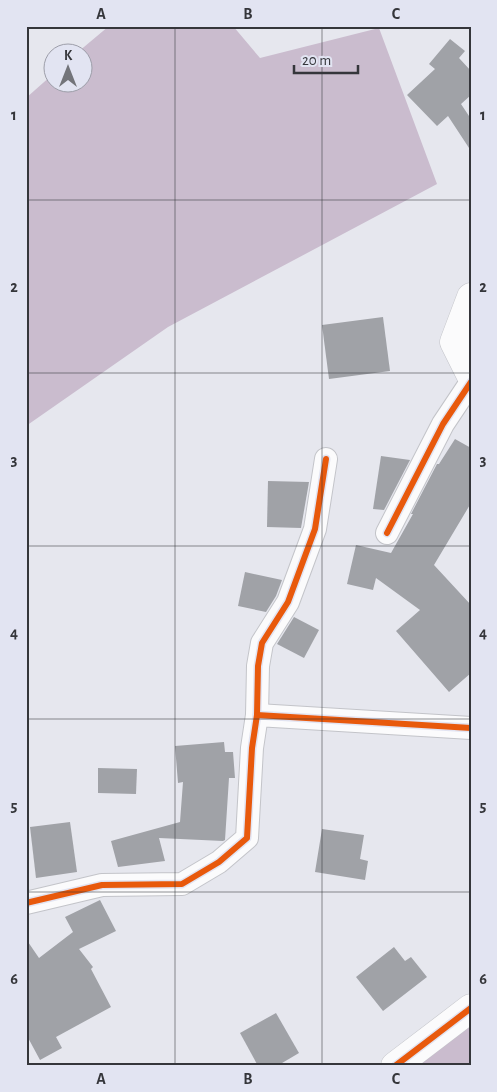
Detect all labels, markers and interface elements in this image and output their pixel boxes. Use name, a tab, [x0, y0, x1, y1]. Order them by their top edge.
text: A	[96, 6, 106, 22]
text: B	[243, 6, 253, 22]
text: C	[392, 6, 401, 22]
north arrow	[42, 42, 92, 92]
scale bar	[294, 42, 358, 74]
text: K	[64, 49, 73, 63]
text: 20 m	[302, 53, 331, 68]
text: 1	[11, 107, 17, 123]
text: 1	[480, 107, 486, 123]
text: 2	[10, 279, 18, 295]
text: 2	[479, 279, 487, 295]
text: 3	[11, 452, 18, 468]
text: 3	[480, 452, 487, 468]
text: 4	[10, 625, 18, 641]
text: 4	[479, 625, 487, 641]
text: 5	[11, 798, 18, 814]
text: 5	[480, 798, 487, 814]
text: 6	[10, 971, 18, 987]
text: 6	[479, 971, 487, 987]
text: A	[96, 1071, 106, 1087]
text: B	[243, 1071, 253, 1087]
text: C	[392, 1071, 401, 1087]

